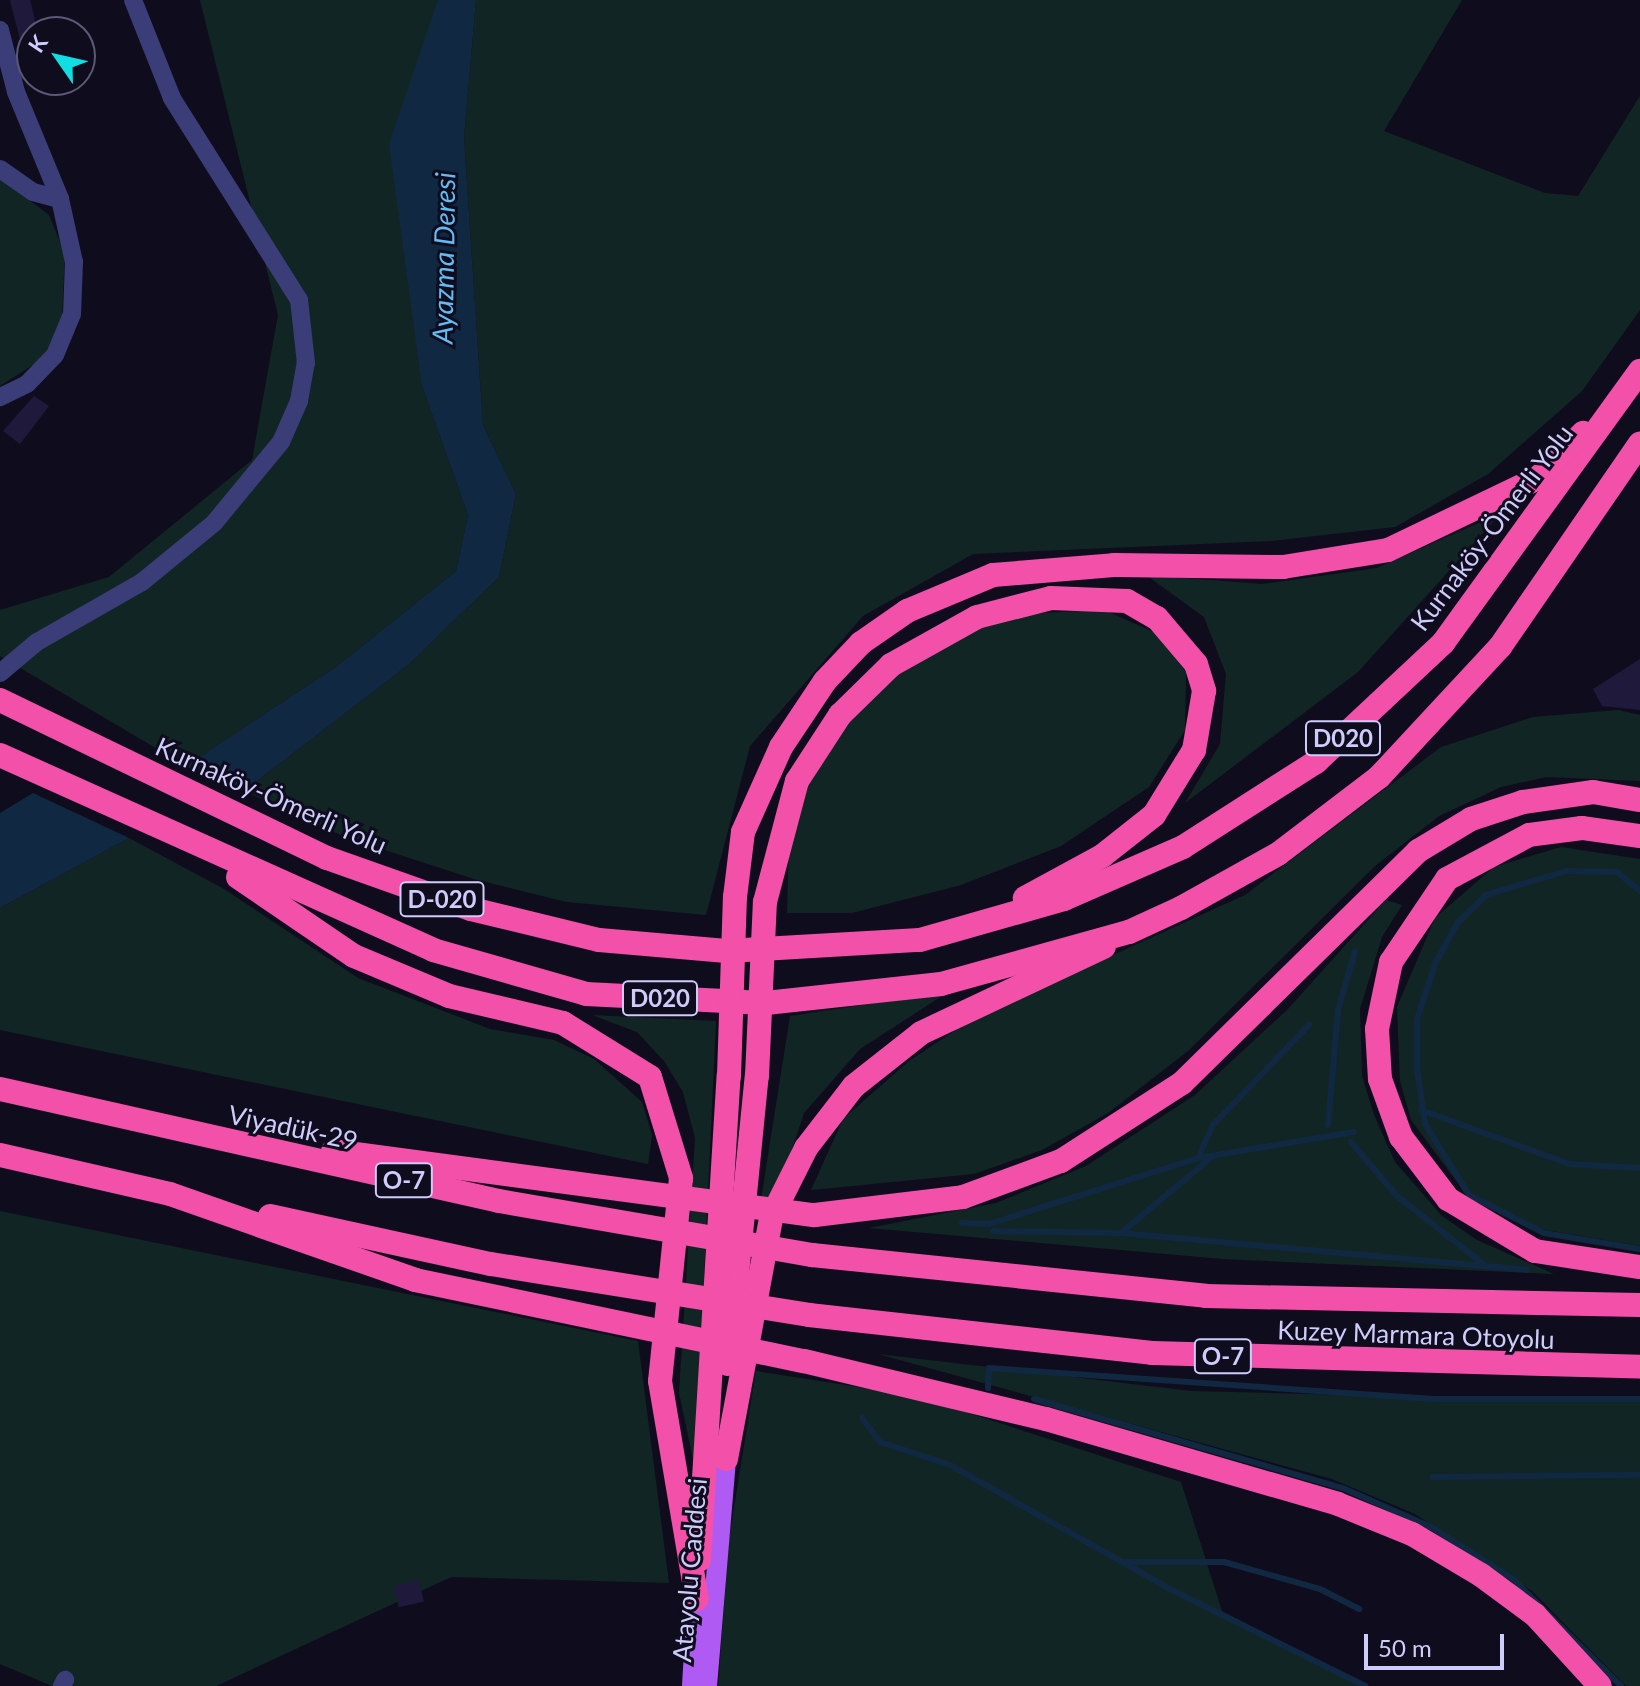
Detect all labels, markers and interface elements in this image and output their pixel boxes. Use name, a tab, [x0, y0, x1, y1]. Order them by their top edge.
north arrow	[16, 16, 96, 96]
text: K	[22, 30, 53, 57]
water label: Ayazma Deresi	[425, 172, 461, 344]
street label: Kurnaköy-Ömerli Yolu	[1404, 418, 1580, 638]
road number: D020	[1303, 718, 1383, 758]
street label: Kurnaköy-Ömerli Yolu	[150, 731, 392, 861]
road number: D-020	[398, 879, 486, 919]
road number: D020	[620, 978, 700, 1018]
street label: Viyadük-29	[225, 1099, 361, 1157]
road number: O-7	[374, 1160, 434, 1200]
street label: Kuzey Marmara Otoyolu	[1277, 1315, 1555, 1355]
road number: O-7	[1193, 1336, 1253, 1376]
street label: Atayolu Caddesi	[666, 1477, 714, 1663]
scale bar	[1368, 1618, 1508, 1668]
text: 50 m	[1378, 1633, 1432, 1662]

